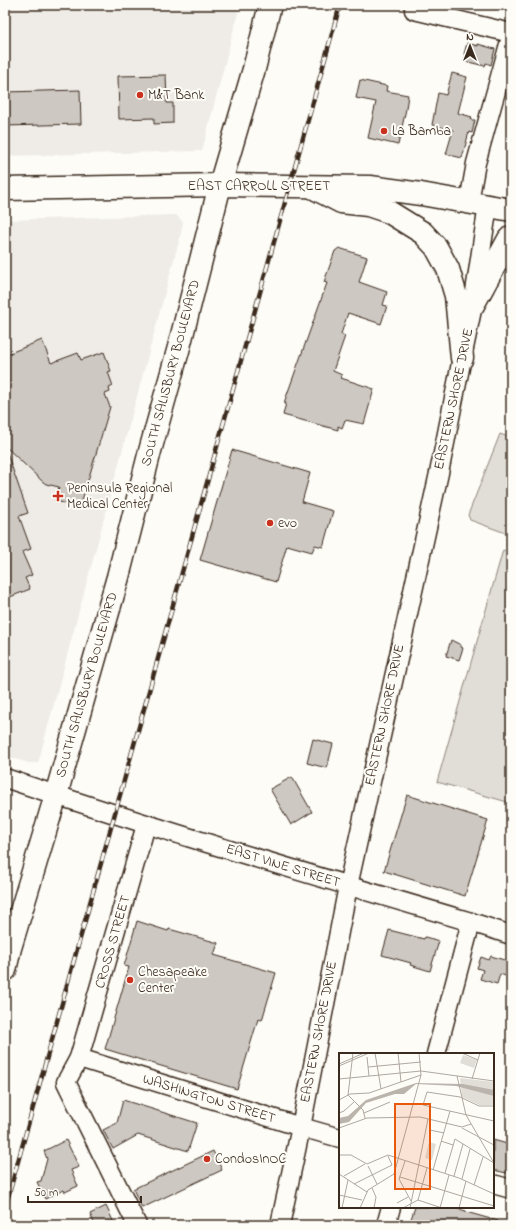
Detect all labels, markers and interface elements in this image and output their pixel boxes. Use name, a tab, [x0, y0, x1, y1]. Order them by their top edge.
north arrow	[450, 26, 490, 66]
text: N	[466, 29, 474, 45]
place label: M&T Bank	[148, 85, 205, 106]
marker: M&T Bank	[135, 90, 145, 100]
place label: La Bamba	[392, 121, 451, 142]
marker: La Bamba	[379, 126, 389, 136]
street label: EAST CARROLL STREET	[188, 176, 330, 197]
street label: SOUTH SALISBURY BOULEVARD	[136, 278, 206, 468]
street label: EASTERN SHORE DRIVE	[429, 326, 479, 472]
place label: Peninsula Regional Medical Center	[67, 478, 172, 515]
marker: Peninsula Regional Medical Center	[52, 490, 64, 502]
place label: evo	[278, 513, 297, 534]
marker: evo	[265, 518, 275, 528]
street label: SOUTH SALISBURY BOULEVARD	[50, 590, 124, 780]
street label: EASTERN SHORE DRIVE	[360, 642, 410, 788]
street label: EAST VINE STREET	[223, 839, 343, 893]
street label: CROSS STREET	[90, 893, 136, 991]
street label: EASTERN SHORE DRIVE	[295, 959, 343, 1105]
place label: Chesapeake Center	[138, 962, 208, 999]
marker: Chesapeake Center	[125, 975, 135, 985]
inset map	[339, 1053, 494, 1208]
street label: WASHINGTON STREET	[140, 1069, 278, 1129]
place label: CondosInOC	[215, 1149, 287, 1170]
marker: CondosInOC	[202, 1154, 212, 1164]
scale bar	[28, 1178, 141, 1204]
text: 50 m	[34, 1184, 58, 1202]

